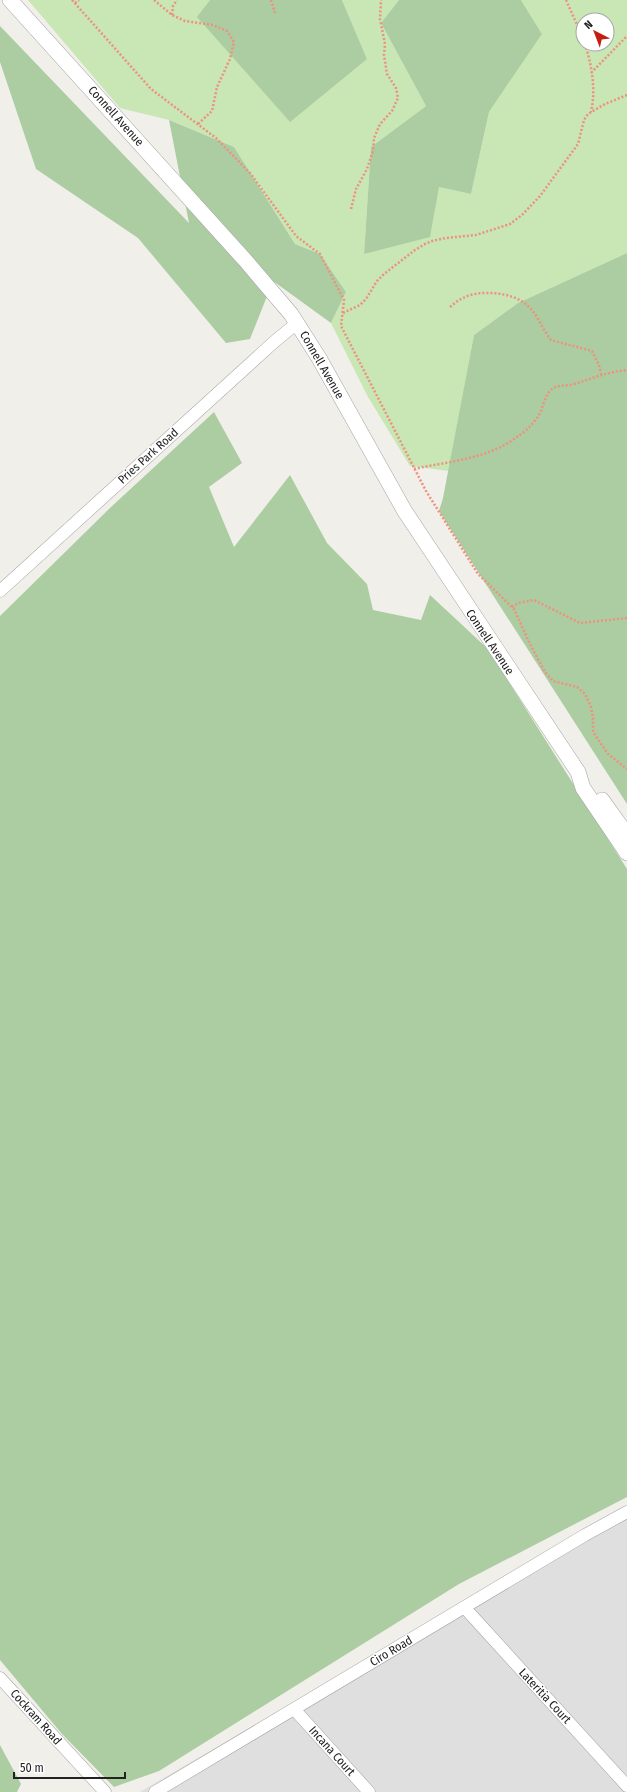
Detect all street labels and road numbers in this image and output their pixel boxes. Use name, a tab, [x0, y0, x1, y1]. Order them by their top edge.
street label: Connell Avenue	[85, 83, 147, 149]
street label: Connell Avenue	[297, 329, 347, 401]
street label: Pries Park Road	[115, 425, 181, 487]
street label: Connell Avenue	[463, 607, 517, 677]
street label: Ciro Road	[367, 1633, 415, 1669]
street label: Lateritia Court	[516, 1666, 574, 1726]
street label: Cockram Road	[8, 1686, 64, 1748]
street label: Incana Court	[306, 1723, 358, 1779]

